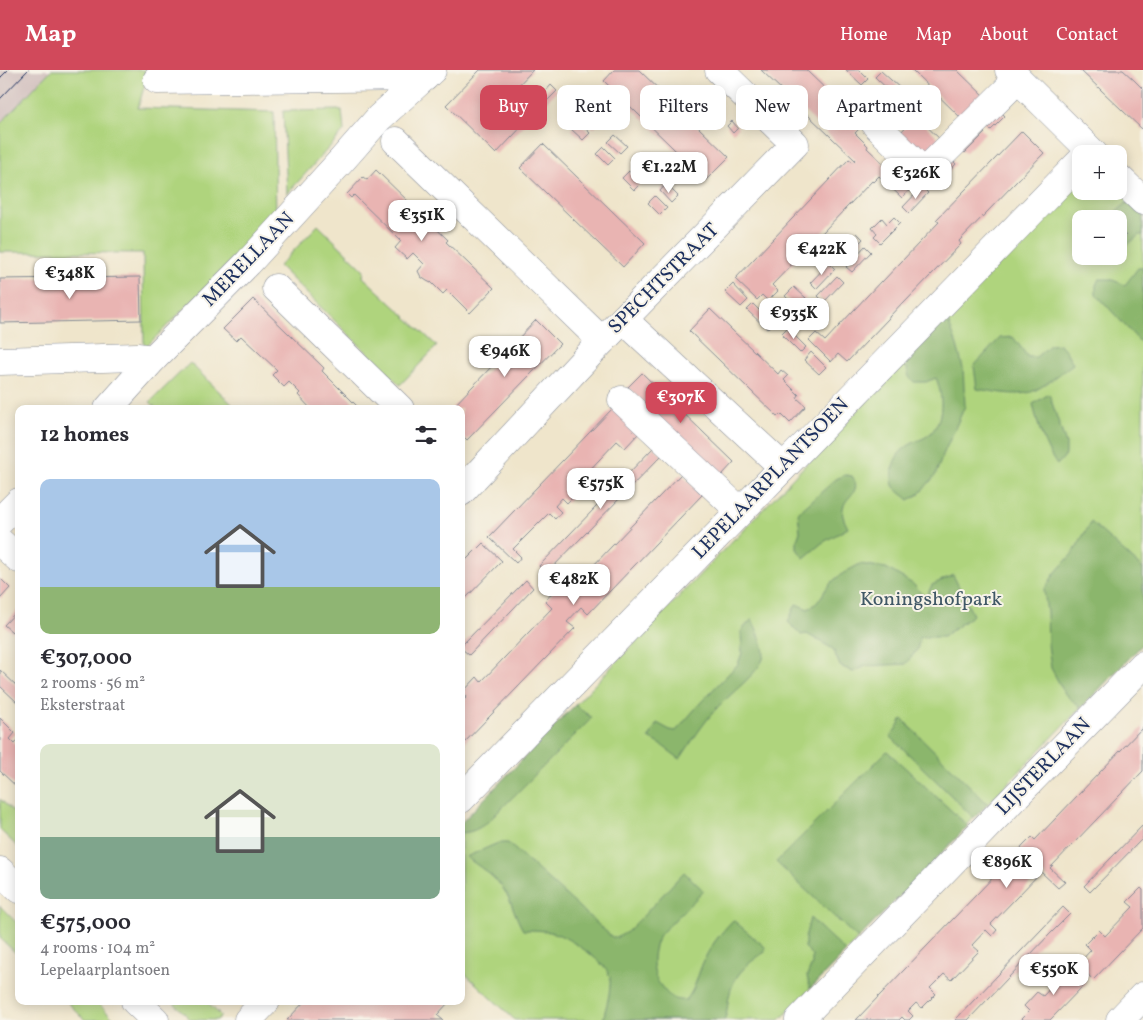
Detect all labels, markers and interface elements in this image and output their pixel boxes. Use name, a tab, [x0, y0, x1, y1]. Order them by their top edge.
text: Map	[25, 18, 76, 52]
text: Home	[840, 23, 888, 48]
text: Map	[916, 23, 952, 48]
text: About	[980, 23, 1028, 48]
text: Contact	[1056, 23, 1118, 48]
chip: Buy	[480, 85, 547, 130]
chip: Rent	[557, 85, 630, 130]
chip: Filters	[640, 85, 726, 130]
chip: New	[736, 85, 808, 130]
chip: Apartment	[818, 85, 941, 130]
map controls	[1072, 145, 1127, 265]
button: +	[1072, 145, 1127, 200]
pin: €1.22M	[628, 152, 710, 194]
text: €1.22M	[642, 157, 696, 179]
pin: €326K	[881, 158, 951, 200]
text: €326K	[892, 163, 940, 185]
pin: €351K	[387, 200, 457, 242]
text: €351K	[399, 205, 445, 227]
street label: MERELLAAN	[197, 206, 301, 314]
button: −	[1072, 210, 1127, 265]
street label: SPECHTSTRAAT	[602, 217, 726, 341]
pin: €422K	[787, 234, 857, 276]
text: €422K	[797, 239, 847, 261]
pin: €348K	[35, 258, 105, 300]
text: €348K	[45, 263, 95, 285]
pin: €935K	[759, 298, 829, 340]
text: €935K	[770, 303, 818, 325]
pin: €946K	[470, 336, 540, 378]
text: €946K	[480, 341, 530, 363]
pin: €307K	[646, 382, 716, 424]
text: €307K	[657, 387, 705, 409]
street label: LEPELAARPLANTSOEN	[686, 392, 856, 566]
text: 12 homes	[40, 421, 129, 450]
icon: filters	[412, 421, 440, 449]
pin: €575K	[566, 468, 636, 510]
text: €575K	[578, 473, 624, 495]
icon: home	[195, 511, 285, 601]
pin: €482K	[539, 564, 609, 606]
text: €482K	[549, 569, 599, 591]
park label: Koningshofpark	[860, 586, 1002, 614]
text: €307,000	[40, 644, 132, 673]
text: 2 rooms · 56 m²	[40, 673, 145, 695]
text: Eksterstraat	[40, 695, 125, 717]
street label: LIJSTERLAAN	[990, 712, 1098, 822]
icon: home	[195, 776, 285, 866]
pin: €896K	[972, 846, 1042, 889]
text: €896K	[982, 852, 1032, 874]
text: €575,000	[40, 909, 131, 938]
text: 4 rooms · 104 m²	[40, 938, 155, 960]
pin: €550K	[1019, 954, 1089, 996]
text: €550K	[1030, 959, 1078, 981]
text: Lepelaarplantsoen	[40, 960, 170, 982]

